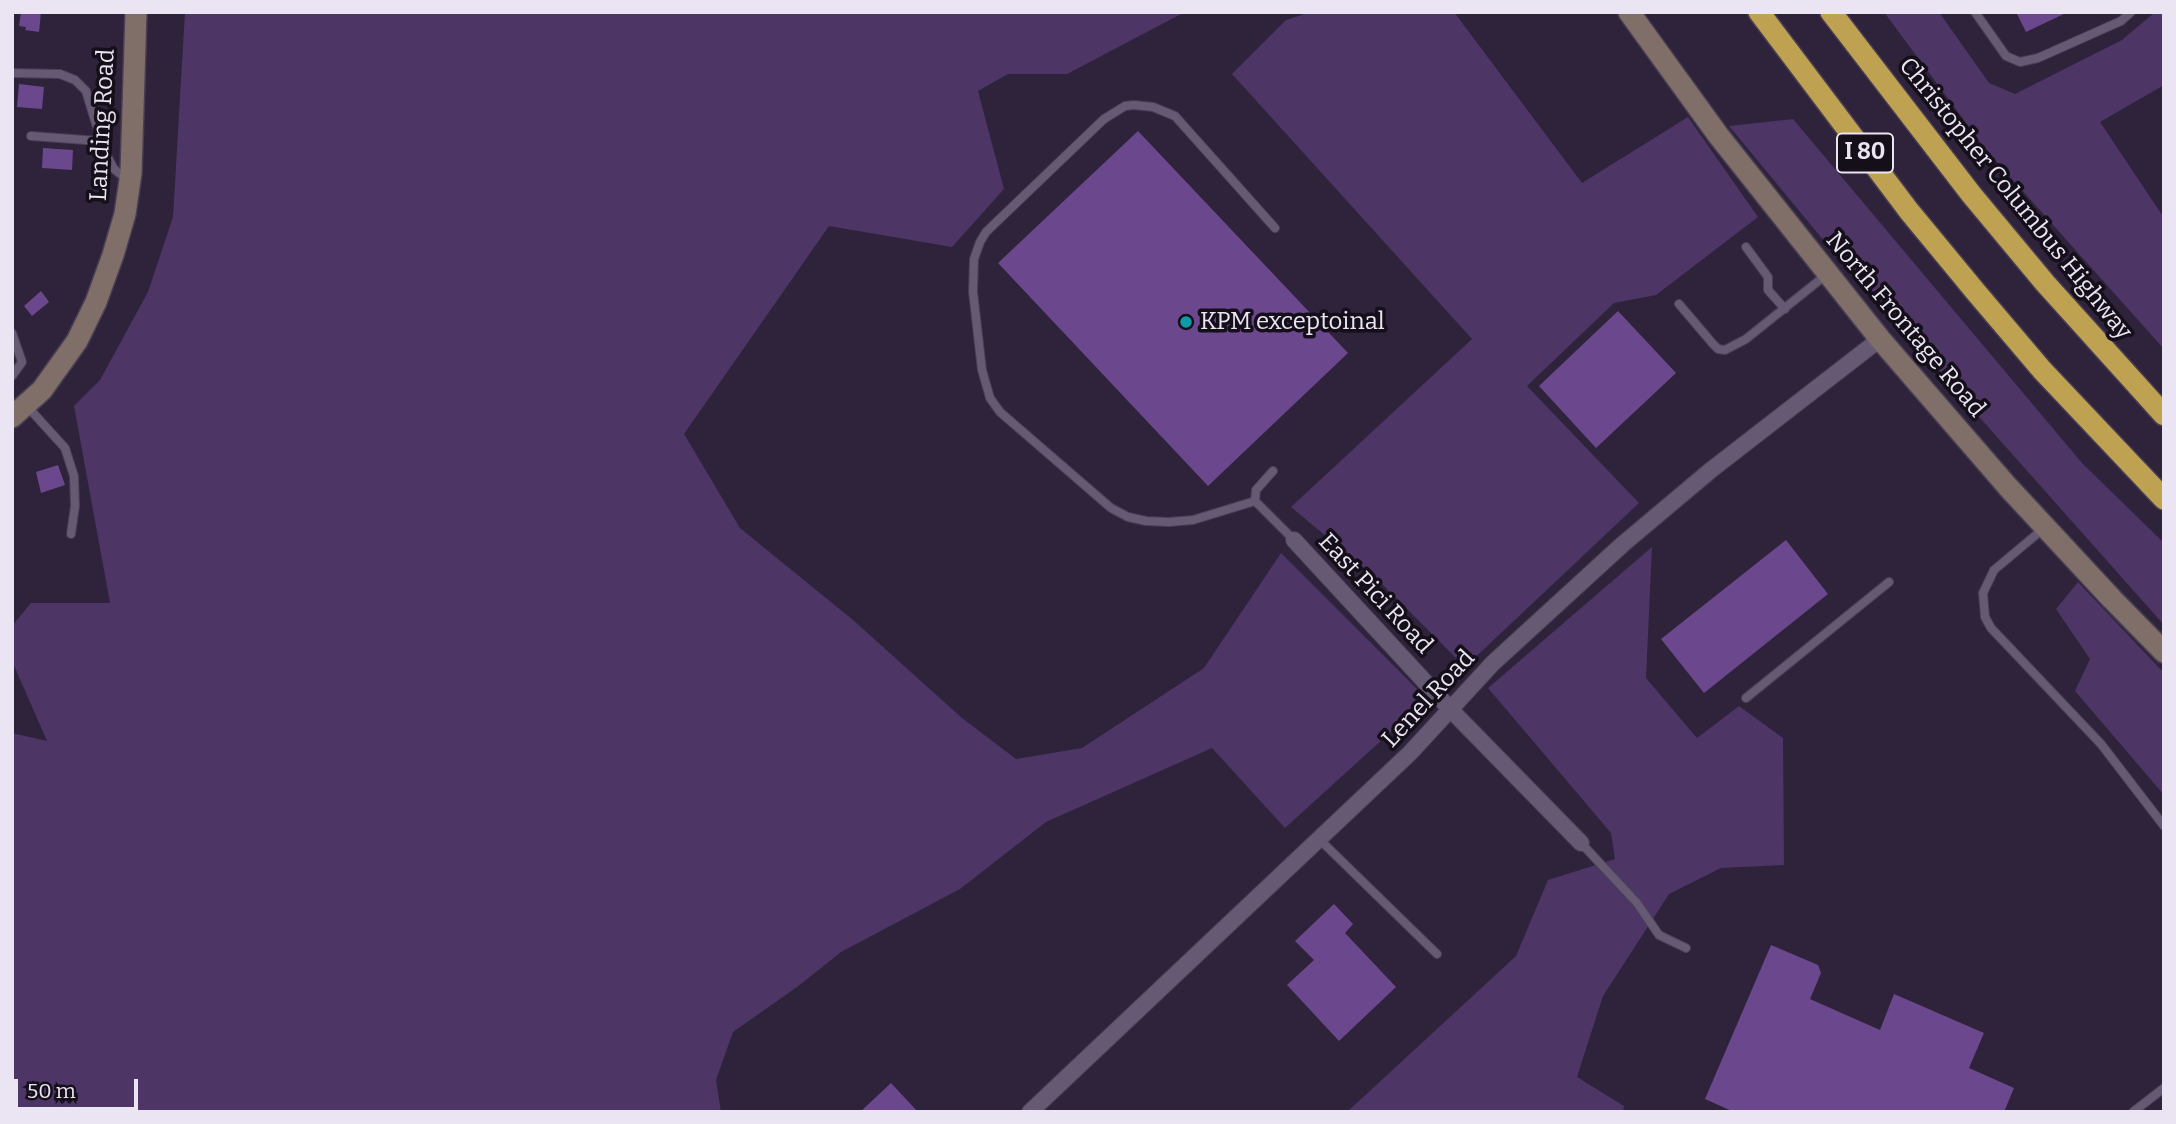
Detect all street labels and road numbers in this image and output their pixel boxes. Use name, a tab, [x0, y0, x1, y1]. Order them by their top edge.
street label: Landing Road	[85, 48, 121, 202]
street label: Christopher Columbus Highway	[1892, 52, 2138, 346]
road number: I 80	[1837, 134, 1893, 172]
street label: North Frontage Road	[1819, 227, 1991, 423]
street label: East Pici Road	[1312, 528, 1438, 660]
street label: Lenel Road	[1377, 644, 1481, 754]

